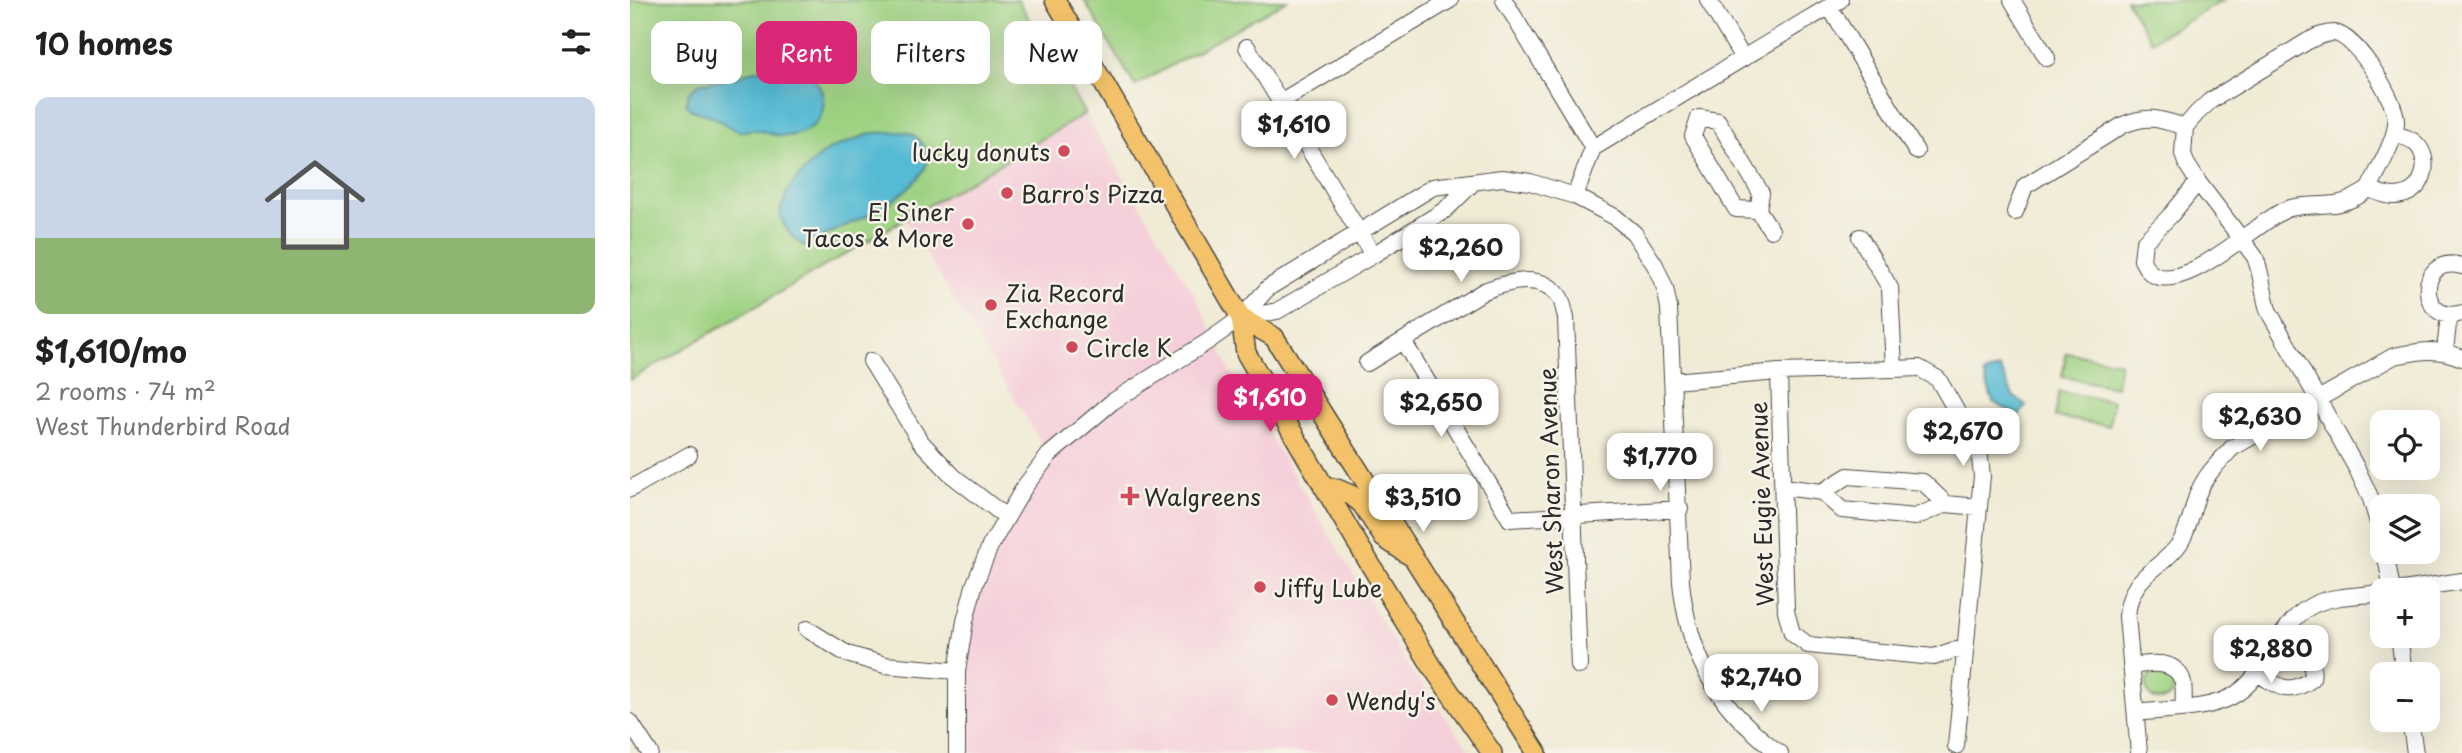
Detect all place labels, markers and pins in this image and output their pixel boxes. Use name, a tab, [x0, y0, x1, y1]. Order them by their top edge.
pin: $1,610	[1237, 102, 1351, 161]
place label: lucky donuts	[912, 134, 1050, 169]
marker: lucky donuts	[1056, 143, 1072, 159]
place label: Barro's Pizza	[1021, 176, 1165, 211]
marker: Barro's Pizza	[999, 185, 1015, 201]
place label: El Siner Tacos & More	[802, 194, 954, 255]
marker: El Siner Tacos & More	[960, 216, 976, 232]
pin: $2,260	[1404, 224, 1518, 284]
place label: Zia Record Exchange	[1005, 275, 1125, 336]
marker: Zia Record Exchange	[983, 297, 999, 313]
place label: Circle K	[1086, 330, 1172, 365]
marker: Circle K	[1064, 339, 1080, 355]
pin: $1,610	[1213, 374, 1327, 434]
pin: $2,650	[1384, 380, 1498, 439]
pin: $2,630	[2203, 393, 2317, 453]
pin: $2,670	[1906, 408, 2020, 468]
pin: $1,770	[1603, 434, 1717, 493]
pin: $3,510	[1366, 475, 1480, 534]
place label: Walgreens	[1144, 479, 1261, 514]
marker: Walgreens	[1122, 488, 1138, 504]
place label: Jiffy Lube	[1274, 570, 1382, 605]
marker: Jiffy Lube	[1252, 579, 1268, 595]
pin: $2,880	[2214, 626, 2328, 685]
pin: $2,740	[1704, 654, 1818, 714]
place label: Wendy's	[1346, 683, 1436, 718]
marker: Wendy's	[1324, 692, 1340, 708]

